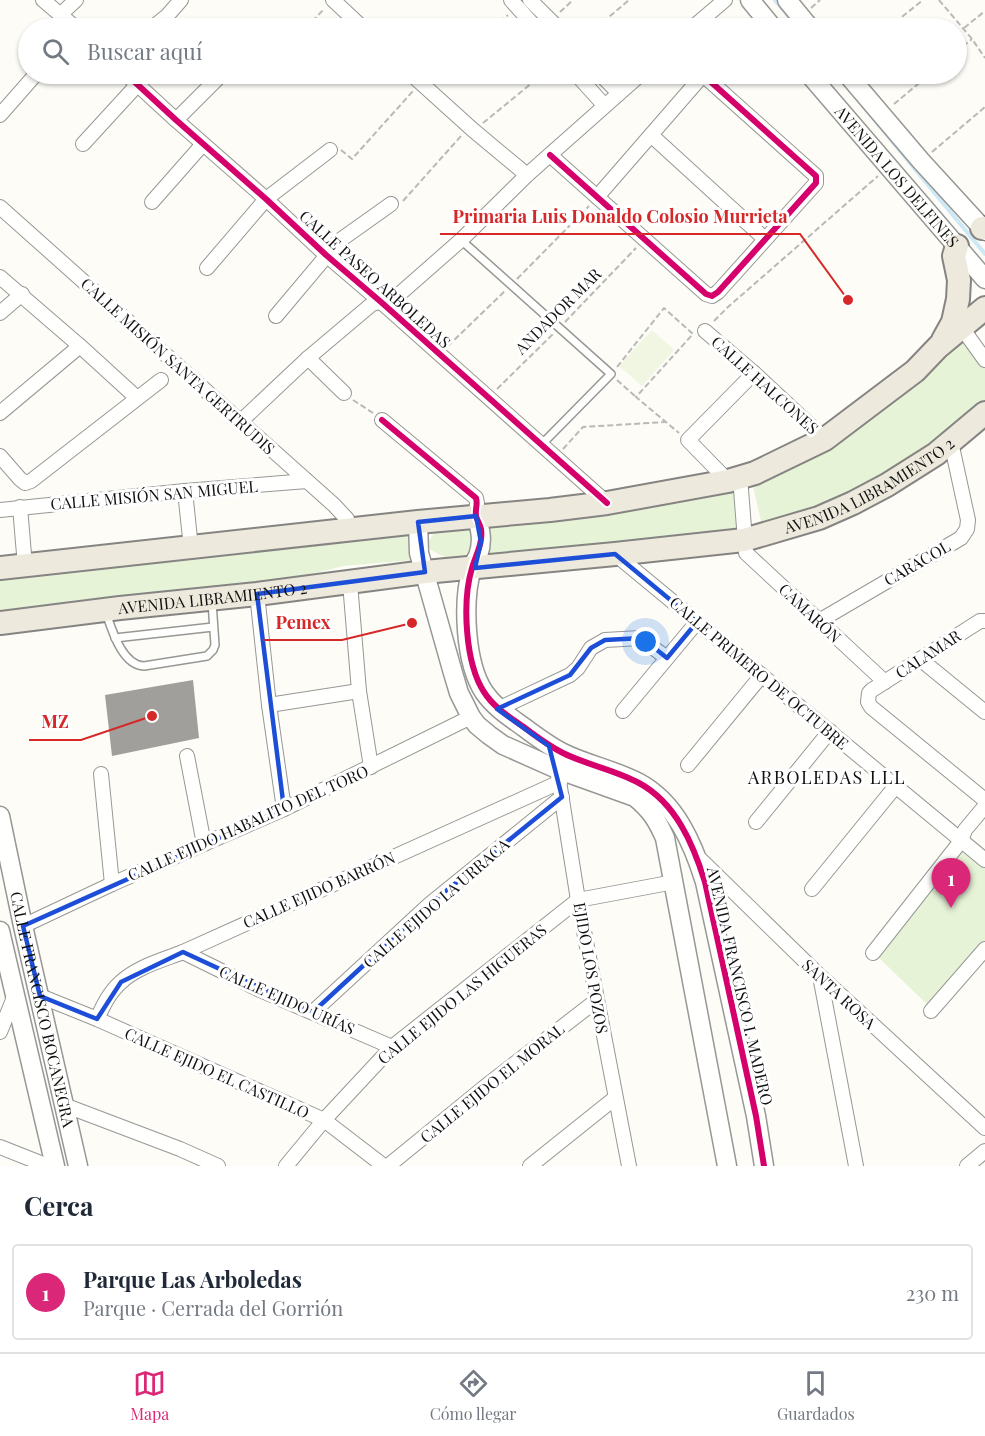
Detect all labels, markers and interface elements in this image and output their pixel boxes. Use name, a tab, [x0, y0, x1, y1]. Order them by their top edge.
search box	[18, 18, 967, 84]
icon: search	[39, 35, 72, 68]
text: Buscar aquí	[87, 36, 202, 66]
street label: AVENIDA LOS DELFINES	[830, 100, 964, 251]
callout: Primaria Luis Donaldo Colosio Murrieta	[440, 198, 800, 234]
text: Primaria Luis Donaldo Colosio Murrieta	[452, 204, 788, 228]
street label: CALLE PASEO ARBOLEDAS	[295, 205, 455, 352]
street label: ANDADOR MAR	[509, 263, 606, 359]
street label: CALLE MISIÓN SANTA GERTRUDIS	[77, 273, 280, 459]
street label: CALLE HALCONES	[707, 331, 823, 438]
street label: AVENIDA LIBRAMIENTO 2	[781, 432, 958, 538]
street label: CALLE MISIÓN SAN MIGUEL	[50, 475, 258, 514]
street label: CARACOL	[880, 535, 954, 590]
street label: AVENIDA LIBRAMIENTO 2	[116, 577, 308, 618]
street label: CAMARÓN	[775, 578, 846, 647]
street label: CALLE PRIMERO DE OCTUBRE	[666, 592, 853, 754]
callout: Pemex	[263, 604, 342, 640]
text: Pemex	[276, 610, 331, 634]
street label: CALAMAR	[891, 624, 965, 683]
your location	[631, 627, 660, 656]
callout: MZ	[29, 704, 81, 740]
text: MZ	[41, 709, 69, 733]
street label: CALLE EJIDO HABALITO DEL TORO	[124, 760, 372, 885]
district label: ARBOLEDAS LLL	[747, 765, 906, 789]
street label: CALLE EJIDO LA URRACA	[358, 833, 514, 972]
street label: CALLE EJIDO BARRÓN	[239, 847, 398, 933]
pin: 1	[932, 858, 970, 908]
street label: AVENIDA FRANCISCO I. MADERO	[703, 864, 778, 1107]
street label: CALLE FRANCISCO BOCANEGRA	[6, 890, 80, 1130]
street label: EJIDO LOS POZOS	[570, 901, 613, 1035]
street label: CALLE EJIDO LAS HIGUERAS	[373, 919, 551, 1068]
street label: SANTA ROSA	[798, 954, 881, 1034]
street label: CALLE EJIDO URÍAS	[216, 960, 358, 1039]
street label: CALLE EJIDO EL MORAL	[415, 1018, 568, 1147]
street label: CALLE EJIDO EL CASTILLO	[122, 1022, 313, 1123]
text: Cerca	[24, 1188, 93, 1223]
text: Parque Las Arboledas	[83, 1264, 302, 1294]
text: 1	[42, 1279, 49, 1306]
text: 230 m	[906, 1279, 959, 1306]
text: Parque · Cerrada del Gorrión	[83, 1294, 343, 1321]
tab: Mapa	[130, 1367, 169, 1424]
tab: Cómo llegar	[430, 1367, 517, 1424]
tab: Guardados	[777, 1367, 855, 1424]

